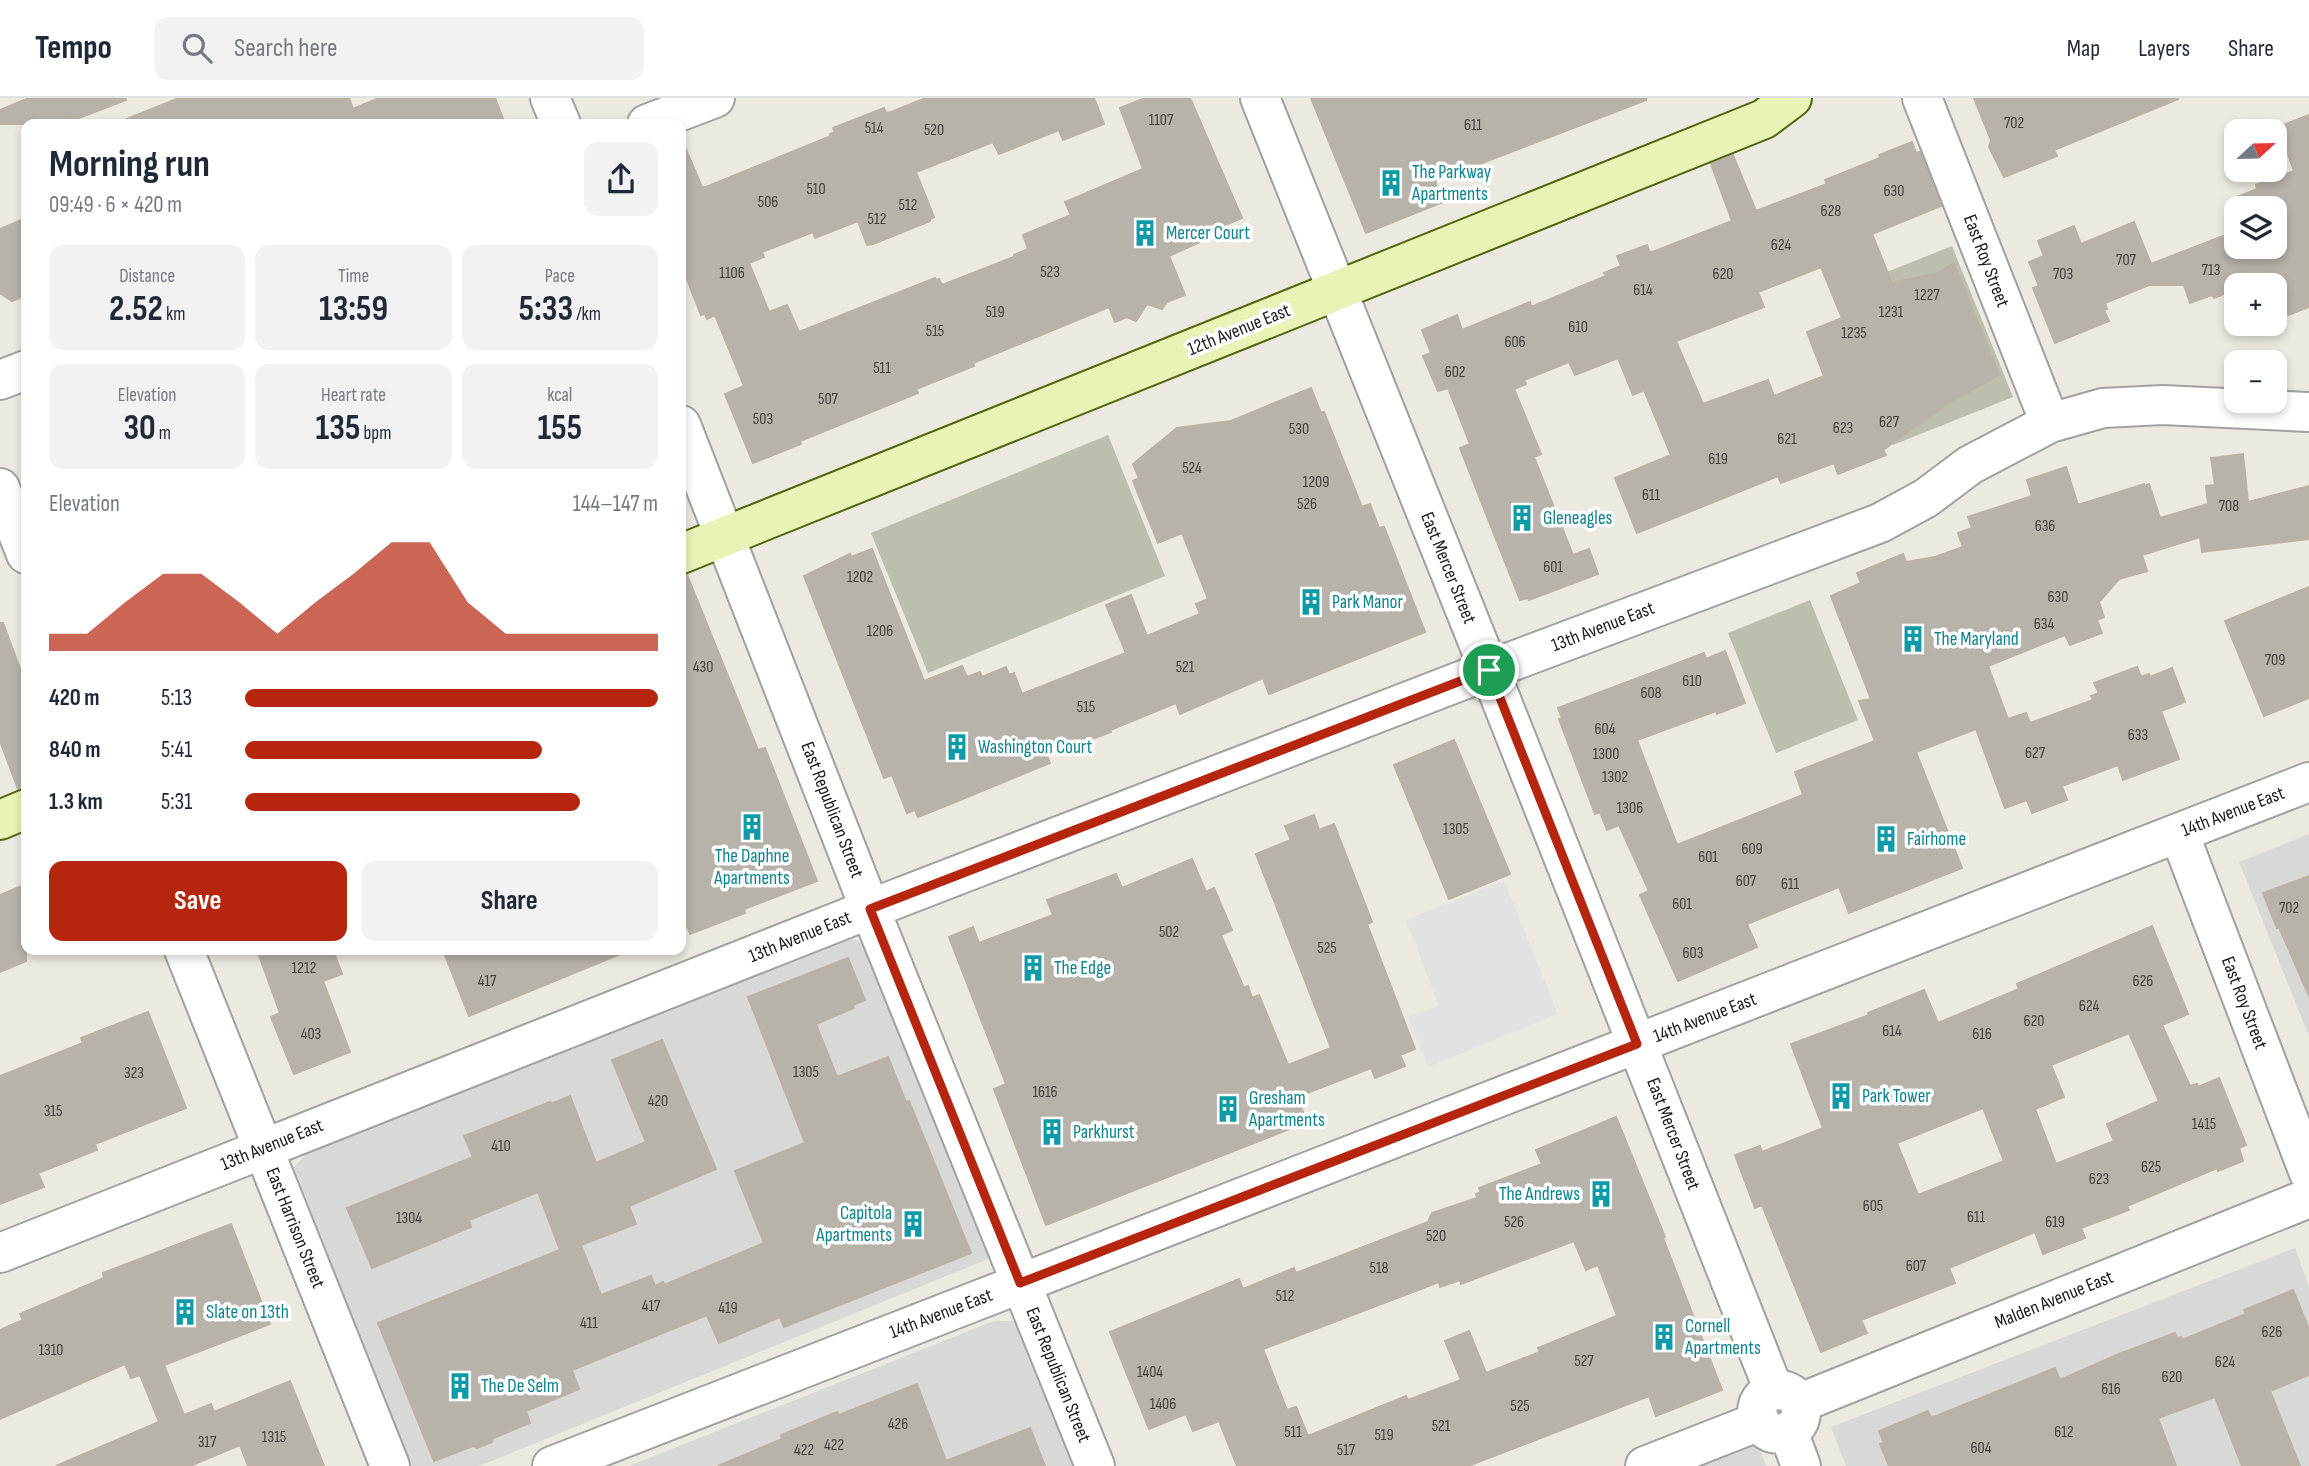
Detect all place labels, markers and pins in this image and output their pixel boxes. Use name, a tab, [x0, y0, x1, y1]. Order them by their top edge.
place label: The Parkway Apartments	[1411, 161, 1492, 206]
building icon: The Parkway Apartments	[1376, 168, 1406, 198]
building icon: Mercer Court	[1130, 218, 1160, 248]
place label: Mercer Court	[1166, 222, 1250, 245]
building icon: Gleneagles	[1507, 503, 1537, 533]
place label: Gleneagles	[1543, 507, 1613, 530]
building icon: Park Manor	[1296, 587, 1326, 617]
place label: Park Manor	[1332, 591, 1403, 614]
building icon: The Maryland	[1898, 624, 1928, 654]
place label: The Maryland	[1934, 628, 2019, 651]
pin	[1459, 640, 1519, 700]
building icon: Washington Court	[942, 732, 972, 762]
place label: Washington Court	[978, 736, 1093, 759]
building icon: The Daphne Apartments	[737, 812, 767, 842]
building icon: Fairhome	[1871, 824, 1901, 854]
place label: Fairhome	[1907, 828, 1966, 851]
place label: The Daphne Apartments	[713, 845, 790, 890]
building icon: The Edge	[1018, 953, 1048, 983]
place label: The Edge	[1054, 957, 1111, 980]
building icon: Park Tower	[1826, 1081, 1856, 1111]
place label: Park Tower	[1862, 1085, 1931, 1108]
place label: Gresham Apartments	[1248, 1087, 1325, 1132]
building icon: Gresham Apartments	[1213, 1094, 1243, 1124]
building icon: Parkhurst	[1037, 1117, 1067, 1147]
place label: Parkhurst	[1073, 1121, 1135, 1144]
building icon: The Andrews	[1586, 1179, 1616, 1209]
place label: The Andrews	[1499, 1183, 1580, 1206]
place label: Capitola Apartments	[815, 1202, 892, 1247]
building icon: Capitola Apartments	[898, 1209, 928, 1239]
building icon: Slate on 13th	[170, 1297, 200, 1327]
place label: Slate on 13th	[206, 1301, 289, 1324]
place label: Cornell Apartments	[1684, 1315, 1761, 1360]
building icon: Cornell Apartments	[1649, 1322, 1679, 1352]
building icon: The De Selm	[445, 1371, 475, 1401]
place label: The De Selm	[481, 1375, 559, 1398]

